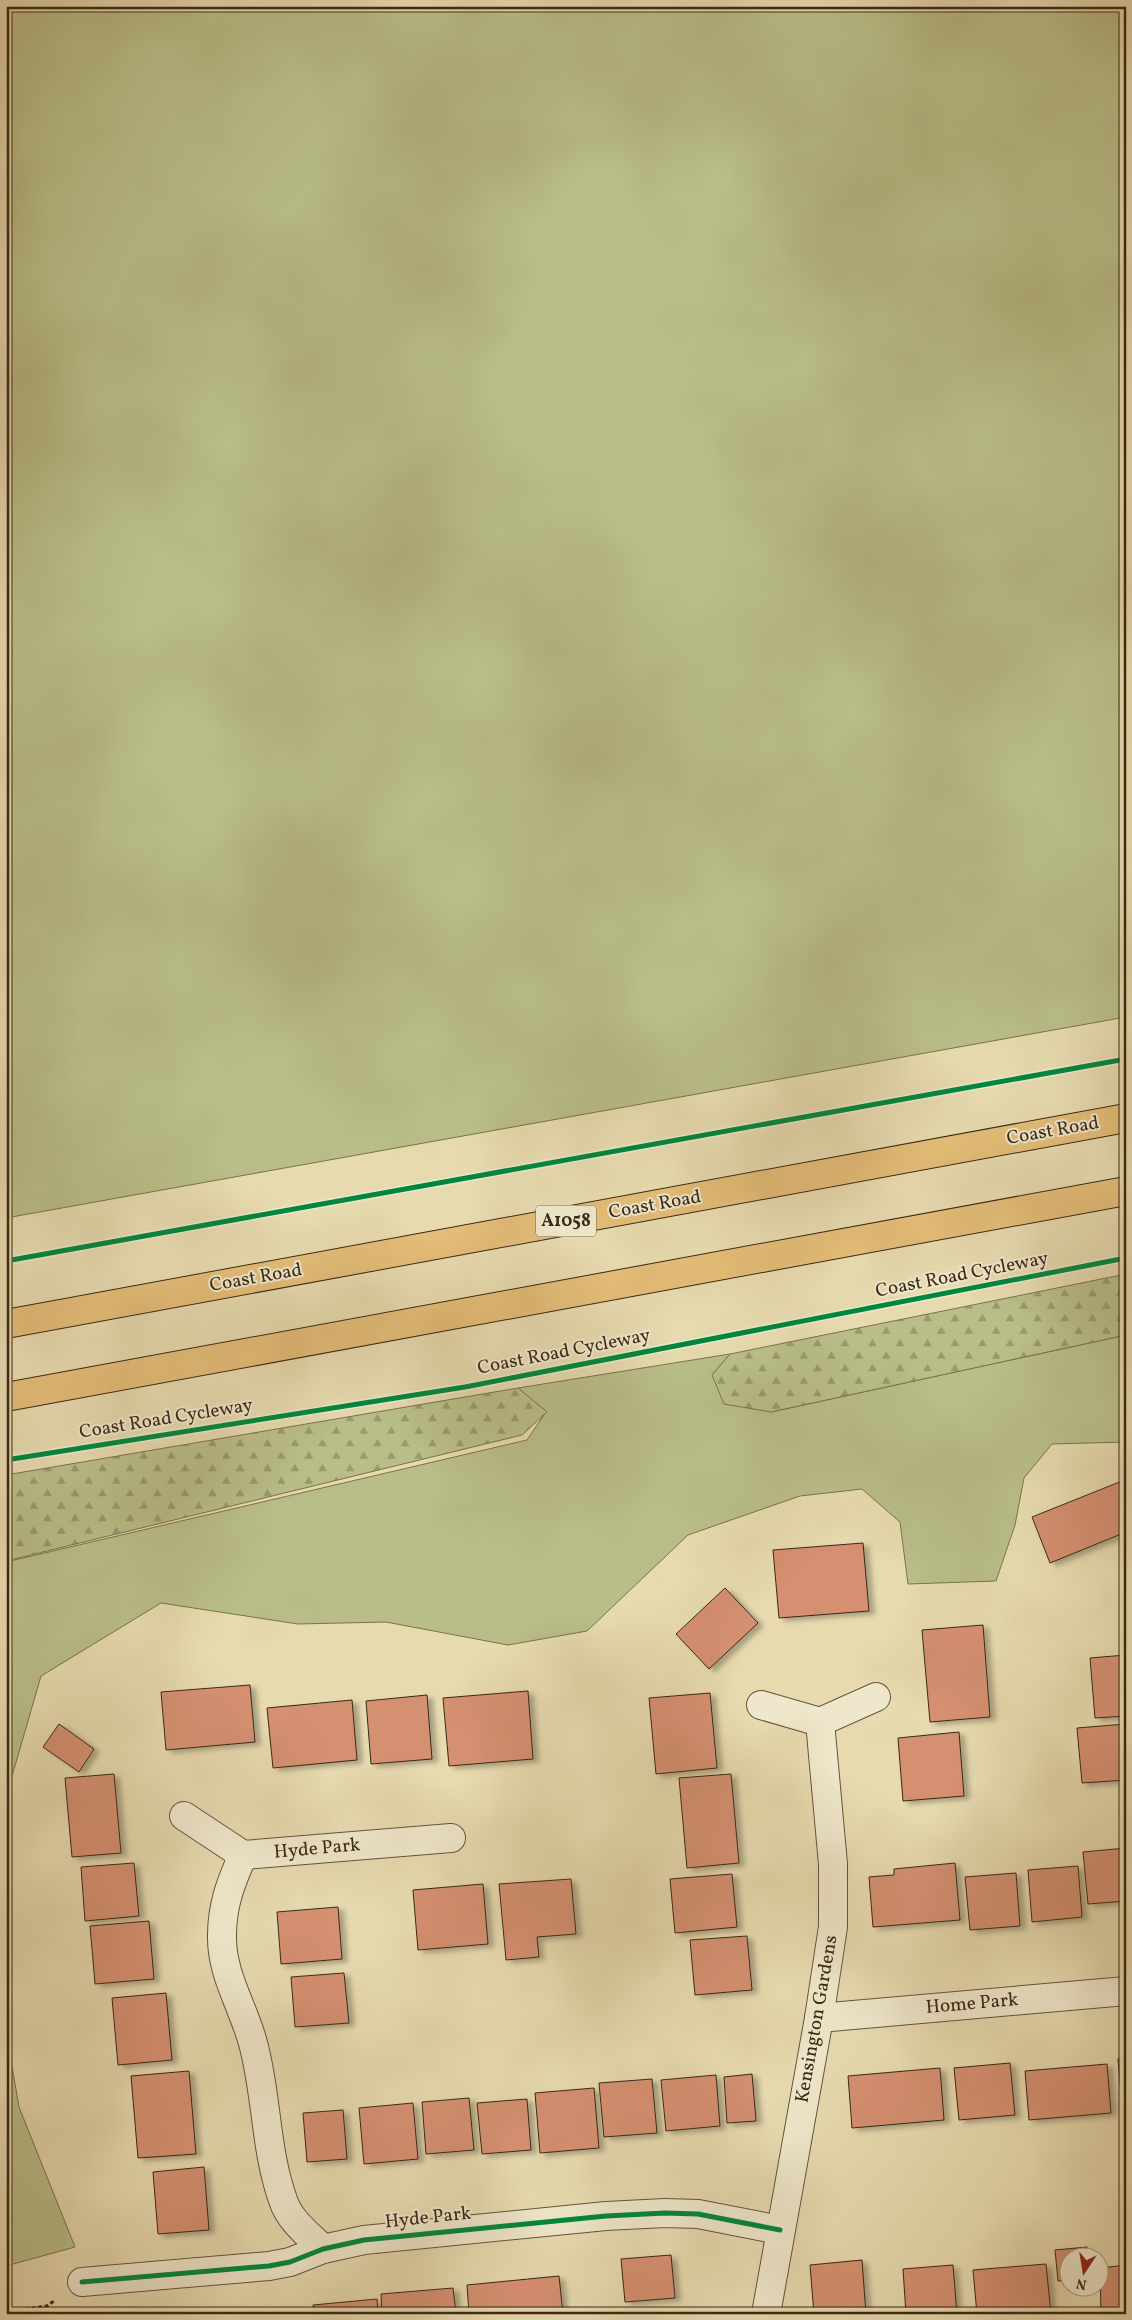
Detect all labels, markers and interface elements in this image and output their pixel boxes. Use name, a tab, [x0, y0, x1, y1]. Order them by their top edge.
street label: Coast Road	[1005, 1110, 1101, 1152]
street label: Coast Road	[607, 1184, 703, 1226]
road number: A1058	[536, 1206, 596, 1236]
street label: Coast Road Cycleway	[873, 1246, 1051, 1304]
street label: Coast Road	[208, 1257, 304, 1299]
street label: Coast Road Cycleway	[475, 1323, 653, 1381]
street label: Coast Road Cycleway	[77, 1392, 255, 1446]
street label: Hyde Park	[273, 1832, 361, 1866]
street label: Kensington Gardens	[789, 1933, 845, 2105]
street label: Home Park	[925, 1987, 1019, 2021]
street label: Hyde Park	[384, 2201, 472, 2235]
north arrow	[1060, 2248, 1110, 2298]
text: N	[1075, 2273, 1089, 2294]

